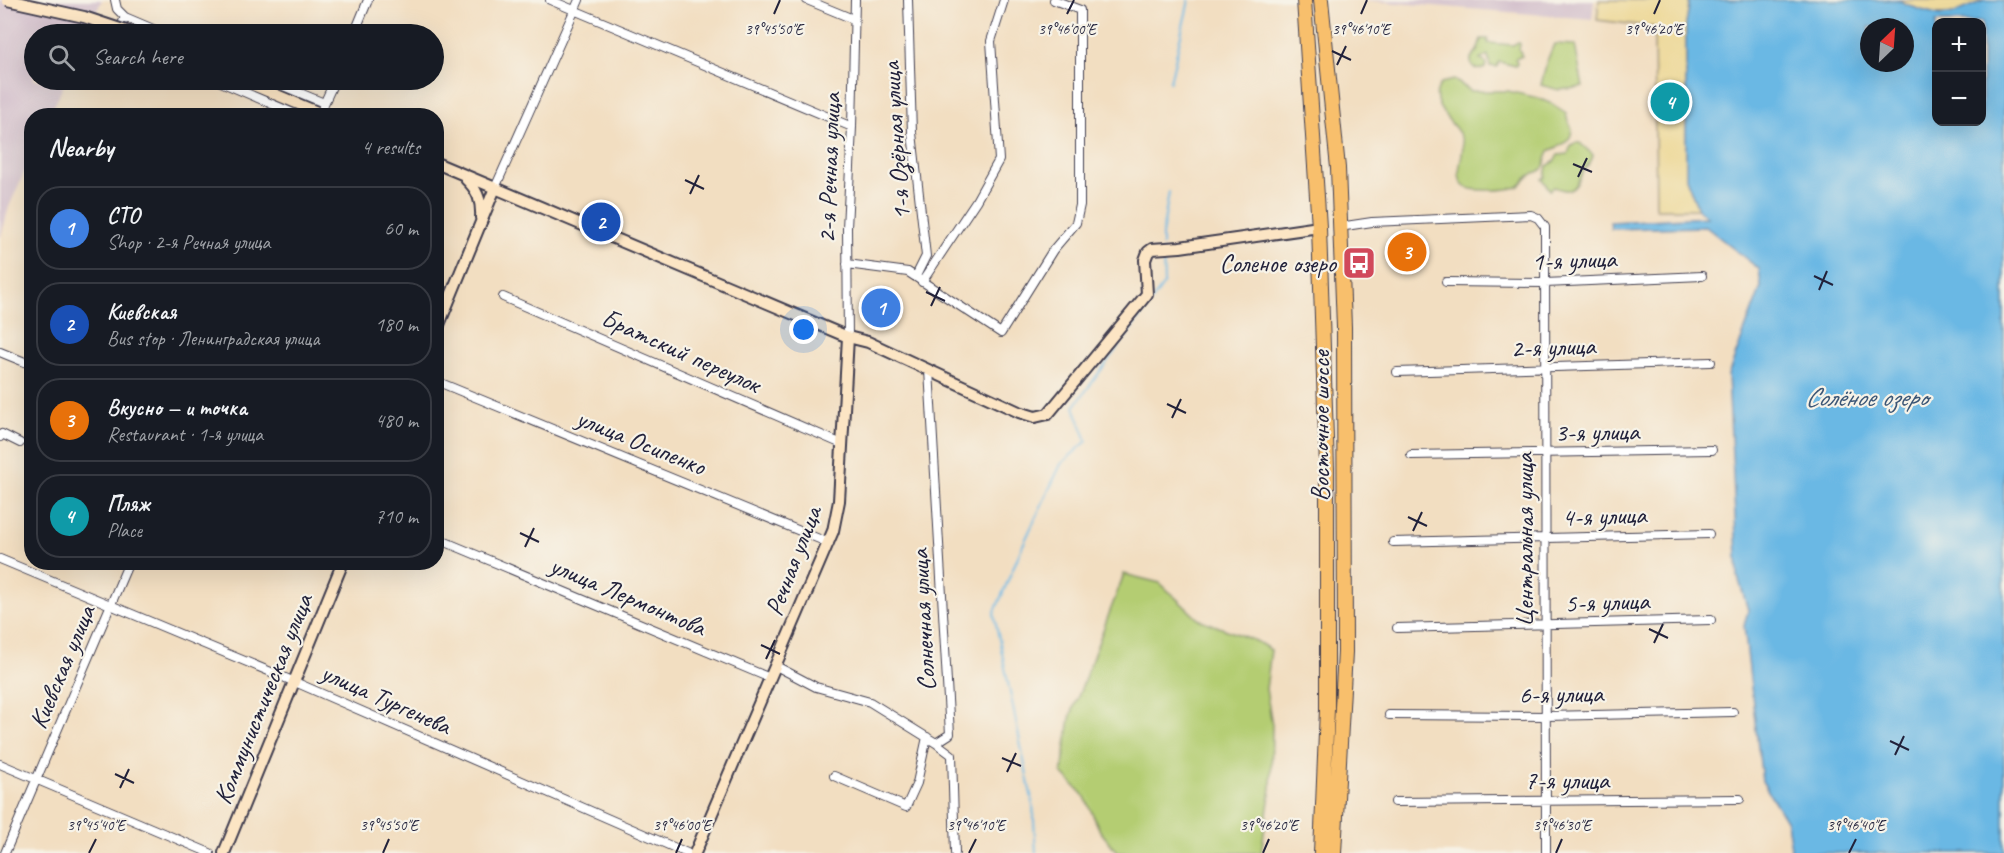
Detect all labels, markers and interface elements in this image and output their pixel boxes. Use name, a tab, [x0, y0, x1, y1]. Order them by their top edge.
north arrow	[1860, 18, 1914, 72]
map controls	[1932, 18, 1986, 126]
button: +	[1932, 18, 1986, 72]
text: 39°45'50"E	[745, 20, 805, 39]
text: 39°46'00"E	[1038, 20, 1098, 39]
text: 39°46'10"E	[1332, 20, 1392, 39]
text: 39°46'20"E	[1625, 20, 1685, 39]
search box	[24, 24, 444, 90]
icon: search	[45, 41, 78, 74]
text: Search here	[93, 43, 183, 71]
street label: 1-я Озёрная улица	[874, 59, 919, 221]
button: −	[1932, 72, 1986, 126]
pin: 4	[1650, 80, 1690, 124]
street label: 2-я Речная улица	[810, 91, 848, 244]
text: Nearby	[48, 131, 113, 164]
text: 4 results	[361, 135, 420, 160]
pin: 2	[582, 200, 620, 244]
text: СТО	[107, 202, 139, 230]
text: 1	[65, 216, 74, 241]
text: 60 m	[384, 216, 418, 241]
text: Shop · 2-я Речная улица	[107, 230, 270, 255]
pin: 3	[1388, 230, 1426, 274]
street label: 1-я улица	[1531, 242, 1618, 278]
bus stop icon: Соленое озеро	[1341, 245, 1377, 281]
place label: Соленое озеро	[1219, 247, 1338, 280]
pin: 1	[862, 286, 900, 330]
text: Киевская	[107, 298, 176, 326]
street label: Братский переулок	[596, 301, 768, 402]
text: 2	[65, 312, 74, 337]
text: 180 m	[375, 312, 418, 337]
your location	[789, 315, 818, 344]
text: Bus stop · Ленинградская улица	[107, 326, 319, 351]
street label: 2-я улица	[1510, 329, 1597, 365]
street label: Восточное шоссе	[1304, 349, 1337, 501]
water label: Солёное озеро	[1805, 380, 1932, 414]
text: Вкусно — и точка	[107, 394, 247, 422]
street label: улица Осипенко	[570, 400, 712, 483]
text: 3	[65, 408, 74, 433]
text: 480 m	[375, 408, 418, 433]
street label: 3-я улица	[1554, 415, 1641, 449]
text: Restaurant · 1-я улица	[107, 422, 263, 447]
street label: Центральная улица	[1508, 451, 1541, 627]
text: Пляж	[107, 490, 150, 518]
street label: 4-я улица	[1561, 498, 1648, 534]
street label: Речная улица	[757, 499, 830, 620]
text: 4	[65, 504, 74, 529]
text: 710 m	[375, 504, 418, 529]
text: Place	[107, 518, 142, 543]
street label: Солнечная улица	[903, 547, 943, 692]
street label: улица Лермонтова	[543, 548, 712, 644]
street label: 5-я улица	[1564, 584, 1651, 620]
street label: Коммунистическая улица	[206, 588, 321, 809]
street label: Киевская улица	[21, 599, 103, 734]
street label: улица Тургенева	[314, 655, 457, 743]
street label: 6-я улица	[1518, 677, 1605, 711]
street label: 7-я улица	[1525, 764, 1611, 797]
text: 39°45'40"E	[67, 816, 127, 835]
text: 39°45'50"E	[360, 816, 420, 835]
text: 39°46'00"E	[653, 816, 713, 835]
text: 39°46'10"E	[947, 816, 1007, 835]
text: 39°46'20"E	[1240, 816, 1300, 835]
text: 39°46'30"E	[1533, 816, 1593, 835]
text: 39°46'40"E	[1827, 816, 1887, 835]

